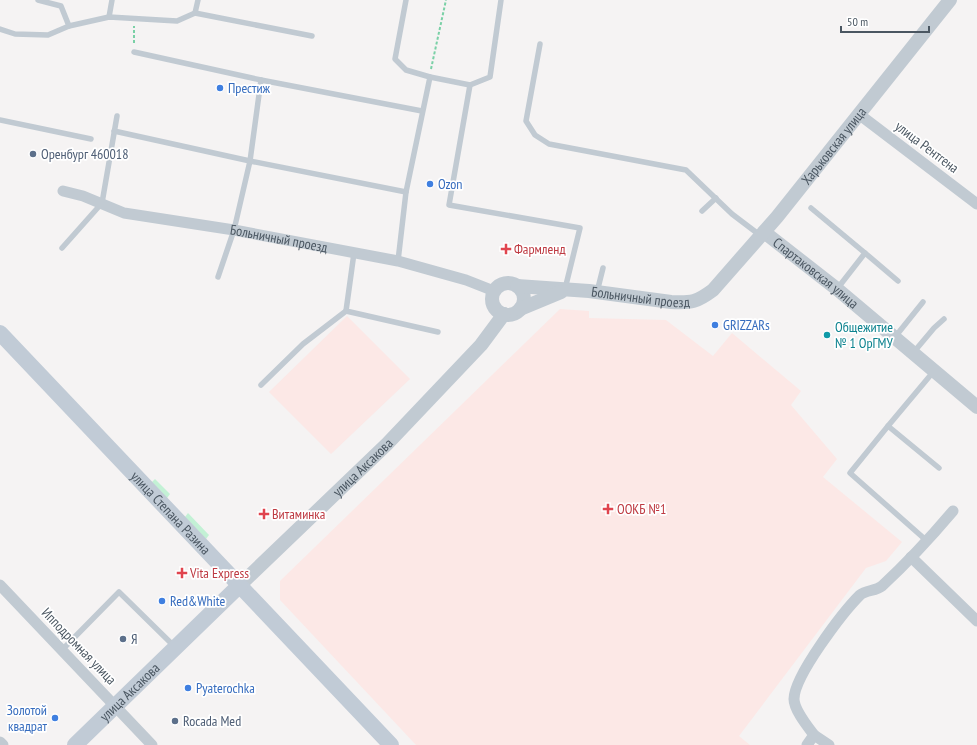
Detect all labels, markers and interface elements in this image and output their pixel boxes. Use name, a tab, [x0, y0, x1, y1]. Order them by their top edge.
scale bar	[841, 8, 929, 34]
text: 50 m	[847, 14, 868, 29]
place label: Престиж	[228, 79, 271, 97]
marker: Престиж	[215, 83, 225, 93]
street label: Харьковская улица	[797, 103, 870, 188]
street label: улица Рентгена	[891, 117, 963, 177]
place label: Оренбург 460018	[41, 145, 128, 163]
marker: Оренбург 460018	[28, 149, 38, 159]
place label: Ozon	[438, 175, 463, 193]
marker: Ozon	[425, 179, 435, 189]
street label: Больничный проезд	[229, 221, 329, 257]
street label: Спартаковская улица	[769, 233, 862, 312]
place label: Фармленд	[514, 240, 566, 258]
marker: Фармленд	[501, 244, 511, 254]
street label: Больничный проезд	[590, 282, 690, 311]
place label: GRIZZARs	[723, 316, 770, 334]
place label: Общежитие № 1 ОрГМУ	[835, 318, 893, 352]
marker: GRIZZARs	[710, 320, 720, 330]
marker: Общежитие № 1 ОрГМУ	[822, 330, 832, 340]
street label: улица Аксакова	[329, 434, 397, 500]
street label: улица Степана Разина	[127, 467, 214, 558]
place label: ООКБ №1	[617, 500, 666, 518]
marker: ООКБ №1	[602, 503, 614, 515]
place label: Витаминка	[272, 505, 325, 523]
marker: Витаминка	[259, 509, 269, 519]
place label: Vita Express	[189, 564, 249, 582]
marker: Vita Express	[177, 568, 187, 578]
place label: Red&White	[170, 592, 226, 610]
marker: Red&White	[157, 596, 167, 606]
street label: Ипподромная улица	[38, 604, 120, 688]
place label: Я	[131, 630, 137, 648]
marker: Я	[118, 634, 128, 644]
street label: улица Аксакова	[96, 659, 163, 725]
place label: Pyaterochka	[196, 679, 255, 697]
marker: Pyaterochka	[183, 683, 193, 693]
place label: Золотой квадрат	[7, 701, 48, 735]
place label: Rocada Med	[183, 712, 241, 730]
marker: Золотой квадрат	[50, 713, 60, 723]
marker: Rocada Med	[170, 716, 180, 726]

